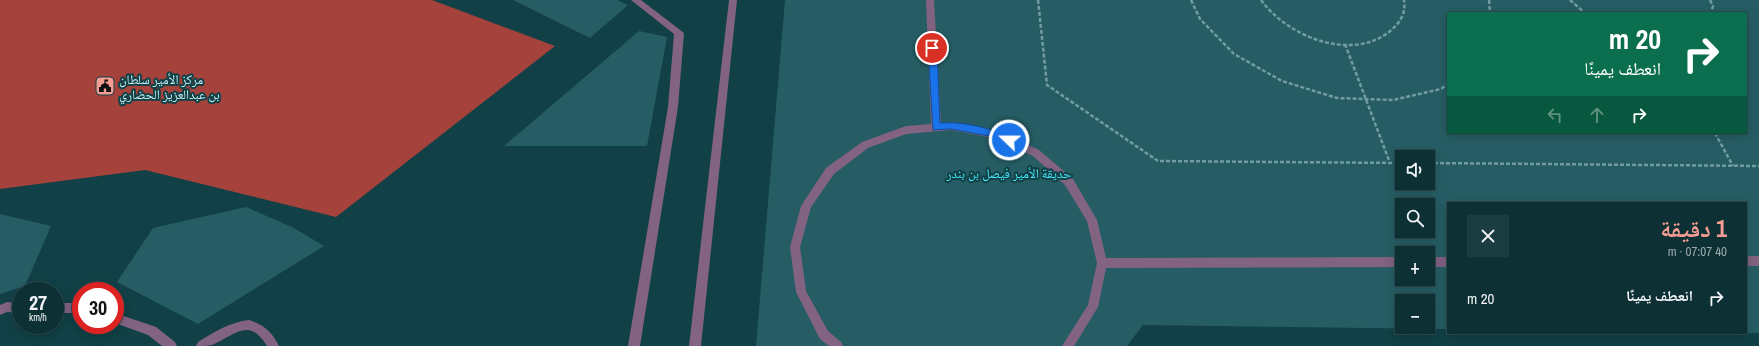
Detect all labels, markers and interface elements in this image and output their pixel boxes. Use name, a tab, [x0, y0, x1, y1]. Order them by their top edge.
text: 20 m	[1609, 20, 1661, 58]
icon: right	[1675, 28, 1727, 80]
pin	[915, 31, 949, 65]
icon: arrive	[921, 37, 943, 59]
text: انعطف يمينًا	[1584, 56, 1661, 81]
place label: مركز الأمير سلطان بن عبدالعزيز الحضاري	[119, 71, 220, 105]
public building icon: مركز الأمير سلطان بن عبدالعزيز الحضاري	[94, 75, 116, 97]
icon: left	[1544, 104, 1566, 126]
icon: ahead	[1586, 104, 1608, 126]
icon: right	[1628, 104, 1650, 126]
position arrow	[988, 119, 1030, 161]
map controls	[1395, 150, 1435, 334]
button: sound	[1395, 150, 1435, 190]
park label: حديقة الأمير فيصل بن بندر	[945, 165, 1072, 182]
button: search	[1395, 198, 1435, 238]
text: 1 دقيقة	[1660, 212, 1727, 244]
button: close	[1467, 215, 1509, 257]
text: 40 m · 07:07	[1668, 243, 1727, 260]
button: +	[1395, 246, 1435, 286]
speed limit sign: 30	[72, 282, 124, 334]
text: انعطف يمينًا	[1626, 285, 1693, 306]
icon: right	[1705, 287, 1727, 309]
text: 20 m	[1467, 288, 1494, 309]
text: 27	[29, 289, 47, 316]
button: −	[1395, 294, 1435, 334]
text: km/h	[29, 311, 47, 324]

